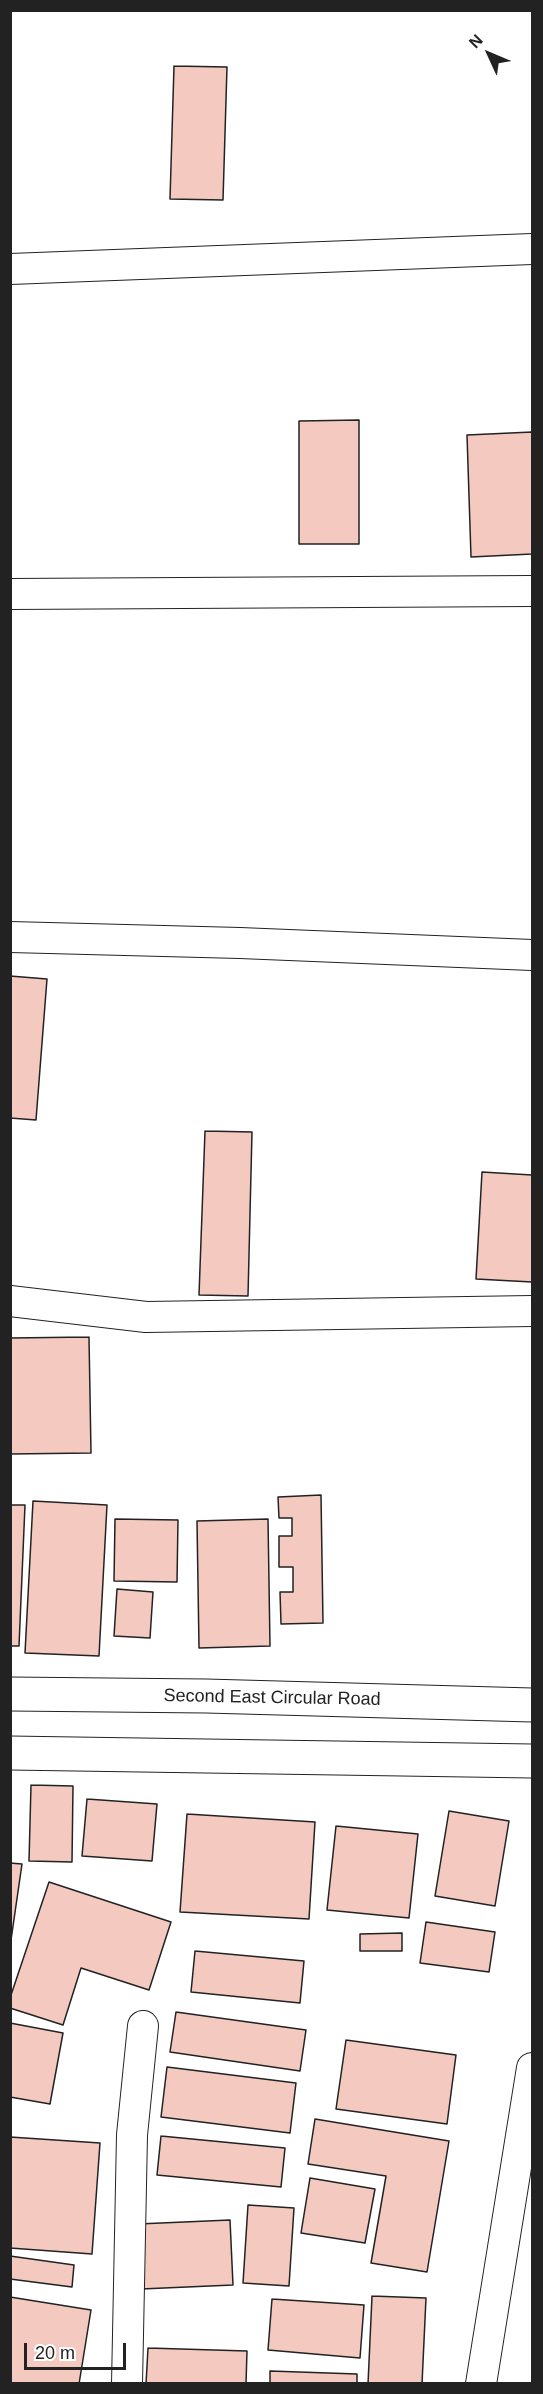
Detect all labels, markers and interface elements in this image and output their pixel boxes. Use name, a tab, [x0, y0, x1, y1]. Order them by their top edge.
north arrow	[459, 24, 519, 84]
text: N	[466, 31, 486, 51]
street label: Second East Circular Road	[163, 1685, 381, 1711]
scale bar	[27, 2331, 129, 2369]
text: 20 m	[35, 2343, 75, 2363]

